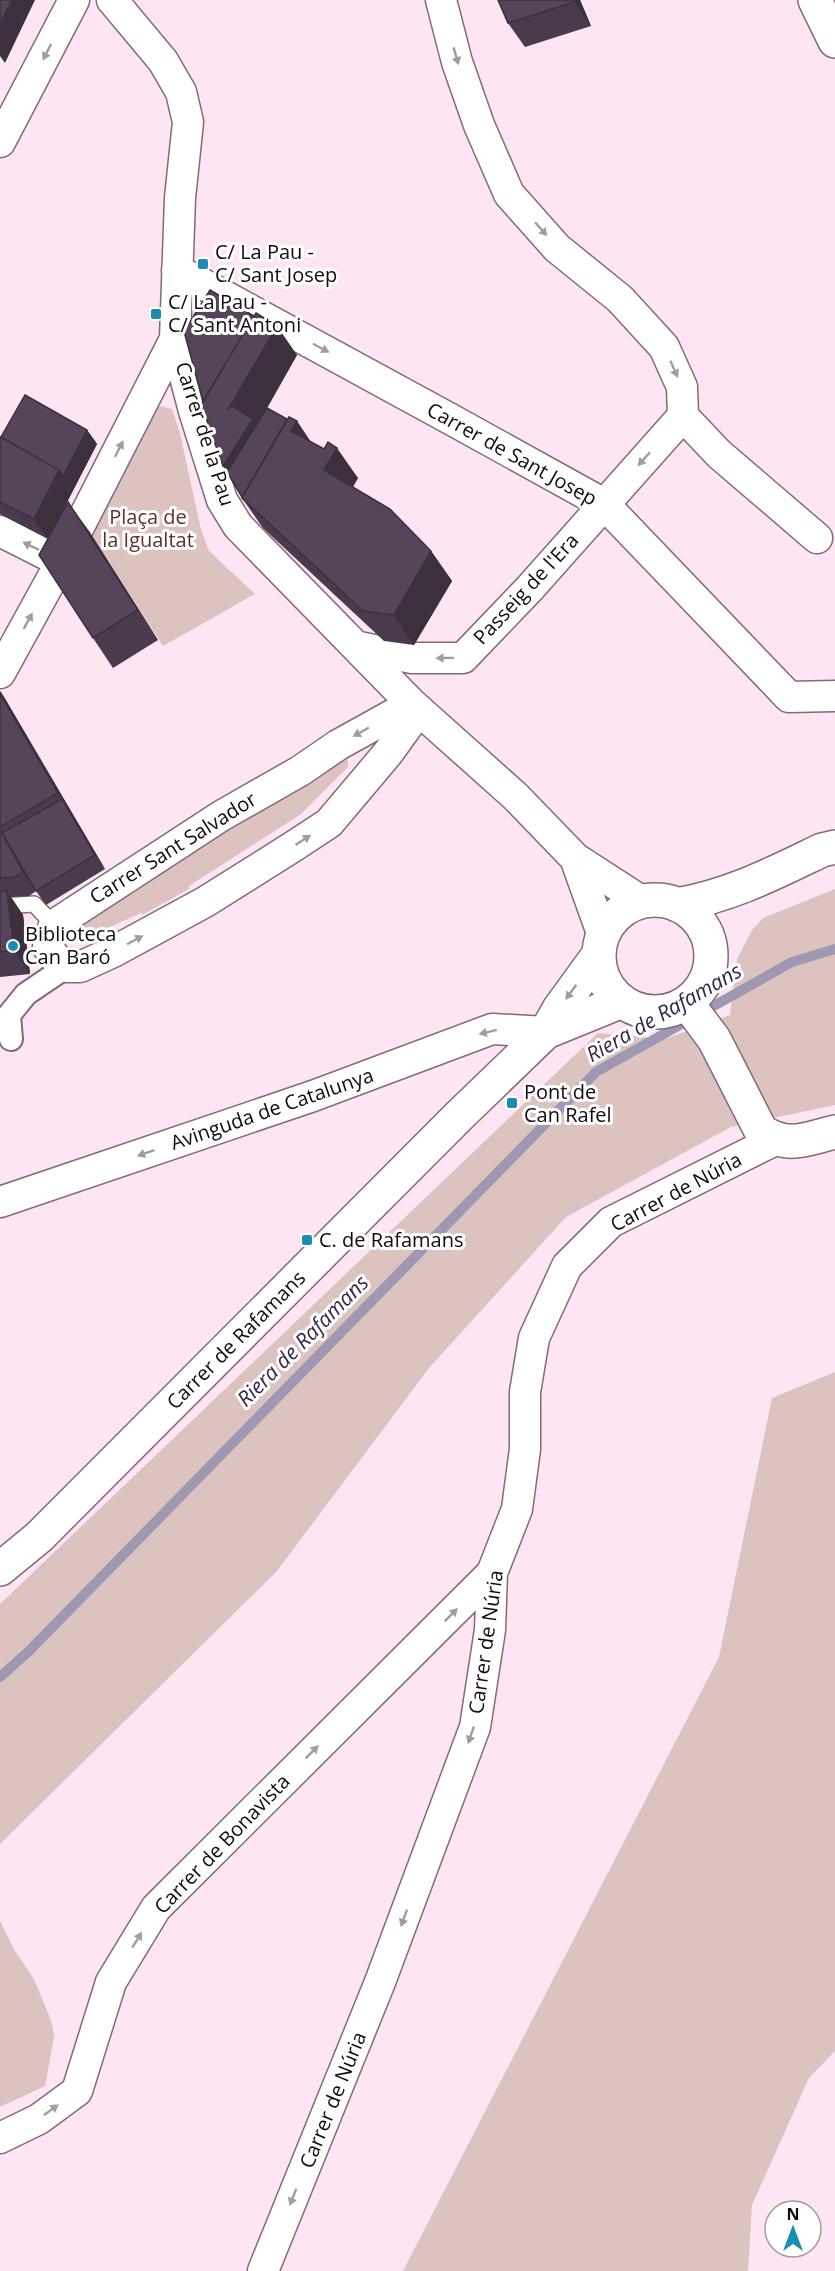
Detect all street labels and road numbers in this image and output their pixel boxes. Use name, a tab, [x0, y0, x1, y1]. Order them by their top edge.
street label: Carrer de la Pau	[169, 358, 242, 509]
street label: Carrer de Sant Josep	[422, 396, 602, 512]
street label: Passeig de l'Era	[467, 527, 584, 650]
street label: Carrer Sant Salvador	[84, 785, 261, 910]
street label: Avinguda de Catalunya	[167, 1061, 377, 1156]
street label: Carrer de Núria	[605, 1146, 746, 1238]
street label: Carrer de Rafamans	[160, 1264, 311, 1415]
street label: Carrer de Núria	[462, 1568, 509, 1716]
street label: Carrer de Bonavista	[148, 1768, 295, 1919]
street label: Carrer de Núria	[293, 2028, 372, 2172]

